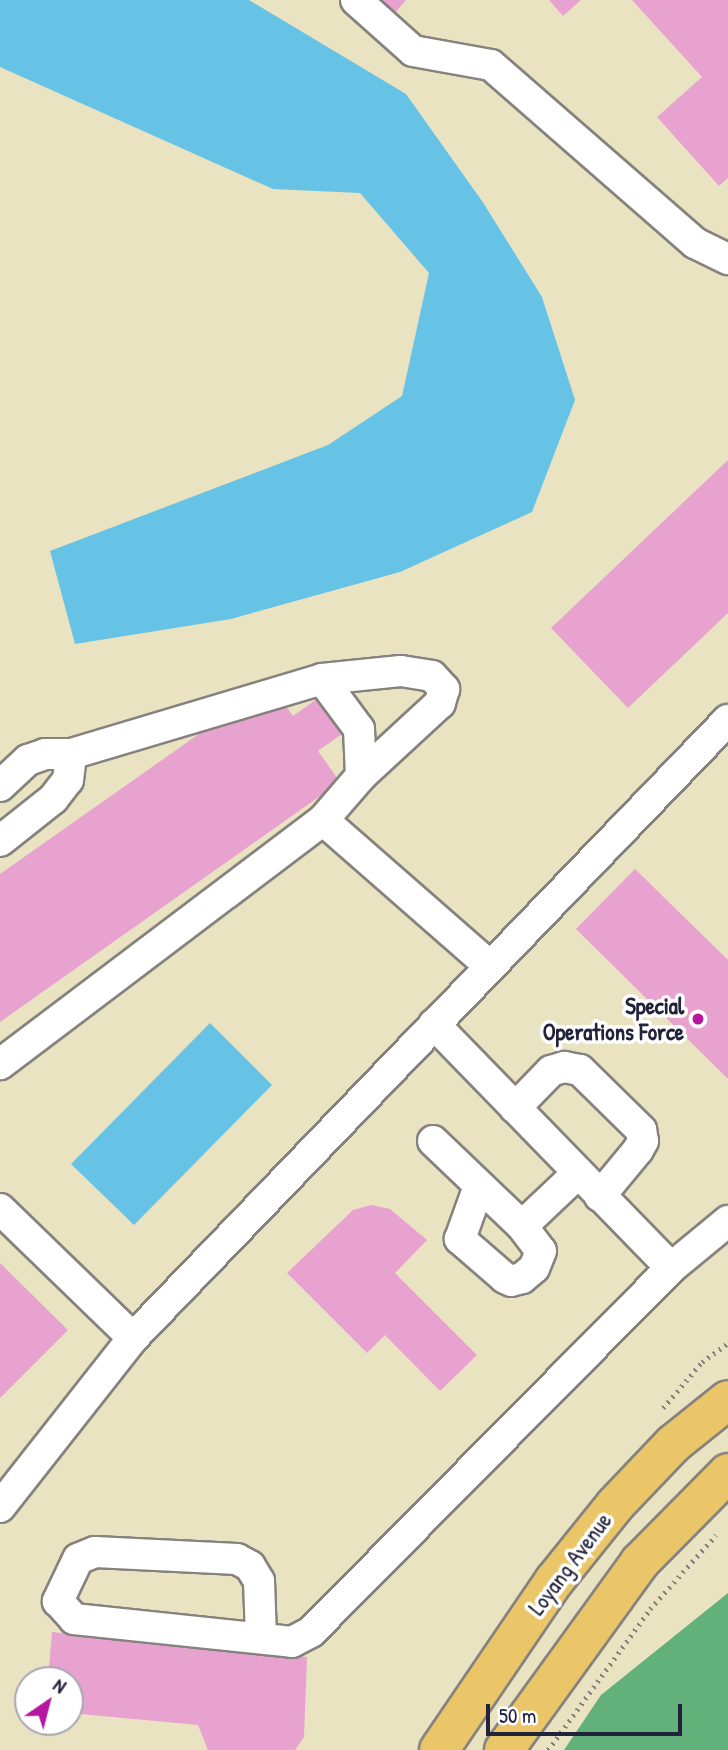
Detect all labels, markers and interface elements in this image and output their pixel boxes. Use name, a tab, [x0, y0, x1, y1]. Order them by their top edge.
place label: Special Operations Force	[543, 992, 684, 1046]
marker: Special Operations Force	[690, 1011, 706, 1027]
street label: Loyang Avenue	[523, 1507, 617, 1621]
north arrow	[14, 1666, 84, 1736]
text: N	[48, 1672, 71, 1699]
scale bar	[490, 1690, 686, 1734]
text: 50 m	[499, 1701, 536, 1730]

